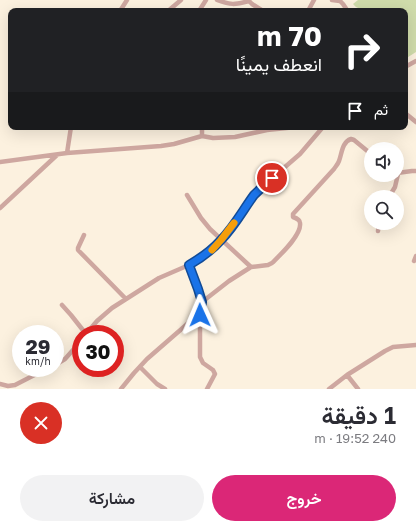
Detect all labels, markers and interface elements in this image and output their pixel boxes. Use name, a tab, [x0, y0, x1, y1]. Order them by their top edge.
text: 70 m	[257, 19, 322, 52]
icon: right	[336, 24, 388, 76]
text: انعطف يمينًا	[236, 53, 322, 75]
icon: arrive	[344, 100, 366, 122]
text: ثم	[374, 100, 388, 118]
map controls	[364, 142, 404, 230]
button: sound	[364, 142, 404, 182]
pin	[255, 161, 289, 195]
icon: arrive	[261, 167, 283, 189]
button: search	[364, 190, 404, 230]
position arrow	[179, 294, 221, 336]
speed limit sign: 30	[72, 325, 124, 377]
text: 29	[26, 334, 50, 358]
text: km/h	[25, 355, 51, 367]
text: 1 دقيقة	[322, 400, 396, 429]
button: close	[20, 402, 62, 444]
text: 240 m · 19:52	[314, 430, 396, 446]
button: مشاركة	[20, 475, 204, 521]
button: خروج	[212, 475, 396, 521]

